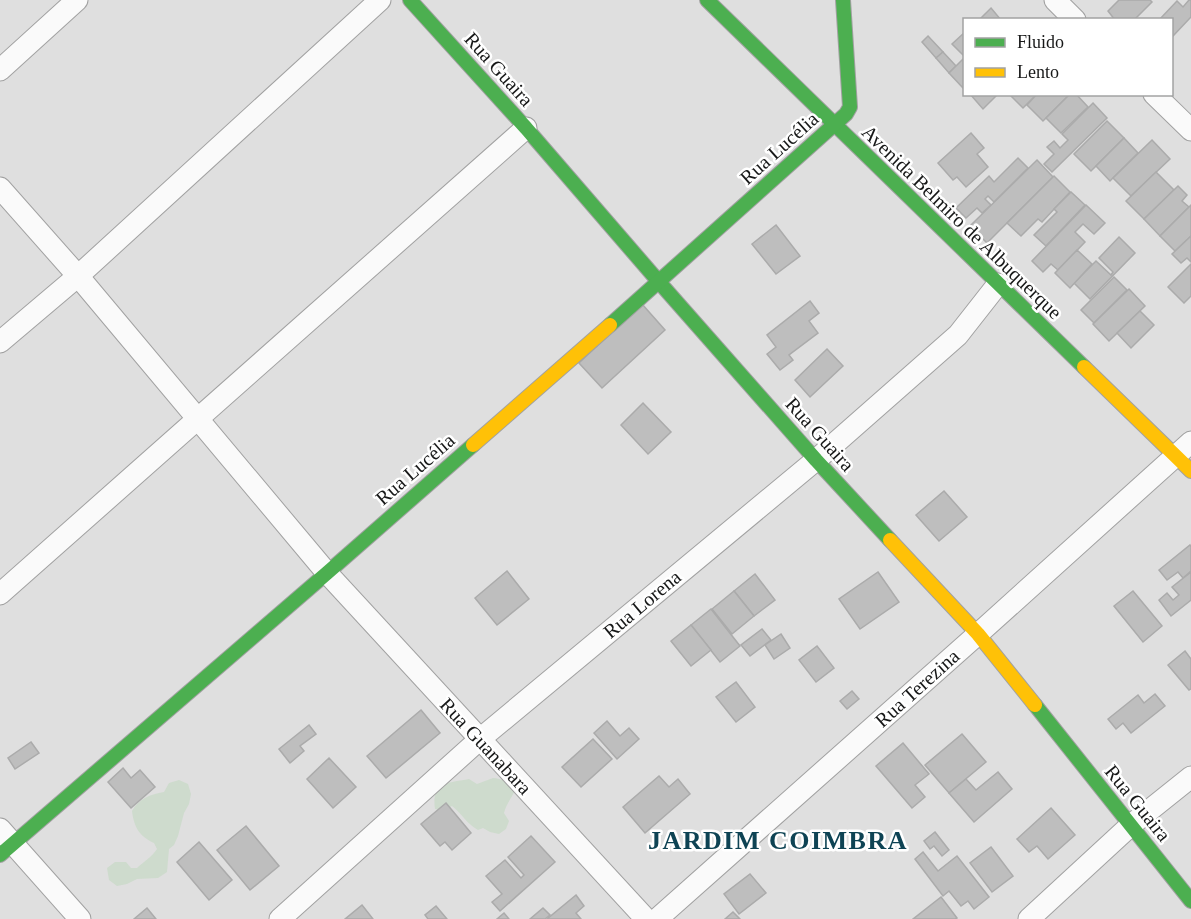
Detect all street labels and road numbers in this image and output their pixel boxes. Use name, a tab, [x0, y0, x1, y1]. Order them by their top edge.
street label: Rua Guaira	[460, 28, 538, 110]
street label: Rua Lucélia	[736, 107, 823, 189]
street label: Avenida Belmiro de Albuquerque	[857, 121, 1066, 324]
street label: Rua Guaira	[781, 393, 859, 475]
street label: Rua Lucélia	[371, 429, 459, 509]
street label: Rua Lorena	[599, 565, 685, 643]
street label: Rua Terezina	[870, 644, 964, 731]
street label: Rua Guanabara	[436, 693, 536, 799]
street label: Rua Guaira	[1101, 760, 1175, 846]

